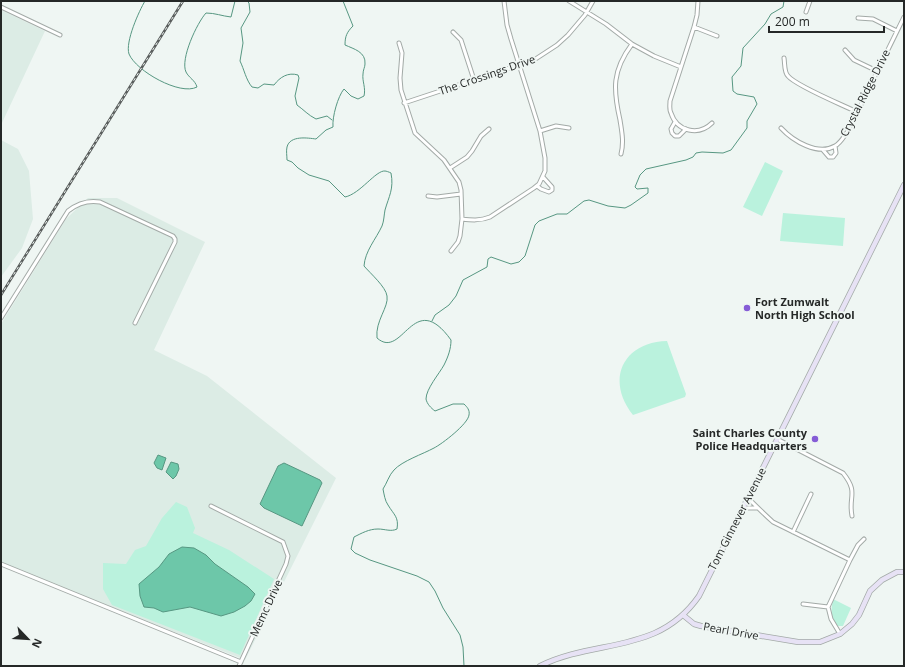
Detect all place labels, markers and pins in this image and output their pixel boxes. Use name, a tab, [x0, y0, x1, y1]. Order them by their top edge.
place label: Fort Zumwalt North High School	[755, 294, 855, 322]
marker: Fort Zumwalt North High School	[742, 303, 752, 313]
place label: Saint Charles County Police Headquarters	[693, 425, 808, 453]
marker: Saint Charles County Police Headquarters	[810, 434, 820, 444]

